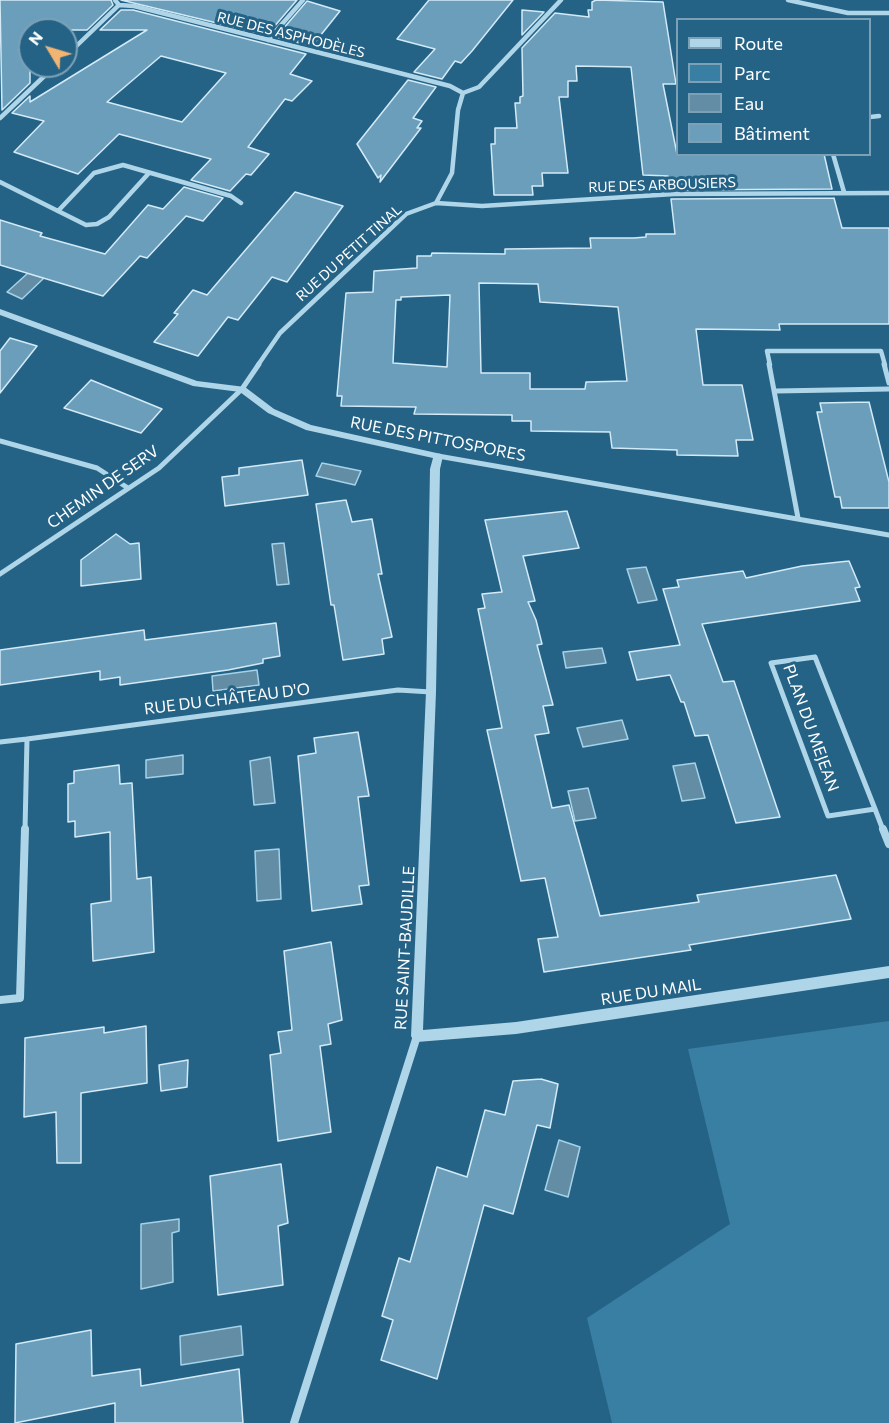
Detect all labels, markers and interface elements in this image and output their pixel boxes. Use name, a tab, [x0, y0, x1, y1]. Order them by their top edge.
street label: RUE DES ASPHODÈLES	[215, 9, 367, 61]
north arrow	[18, 18, 78, 78]
legend	[676, 18, 871, 156]
text: N	[24, 27, 46, 48]
text: Route	[734, 32, 783, 54]
text: Parc	[734, 62, 771, 84]
text: Eau	[734, 92, 764, 114]
text: Bâtiment	[734, 122, 810, 144]
street label: RUE DES ARBOUSIERS	[588, 174, 736, 196]
street label: RUE DU PETIT TINAL	[293, 201, 405, 305]
street label: RUE DES PITTOSPORES	[349, 413, 527, 465]
street label: CHEMIN DE SERV	[43, 441, 163, 533]
street label: PLAN DU MEJEAN	[779, 662, 843, 794]
street label: RUE DU CHÂTEAU D'O	[143, 679, 311, 719]
street label: RUE SAINT-BAUDILLE	[391, 865, 419, 1031]
street label: RUE DU MAIL	[600, 975, 702, 1009]

